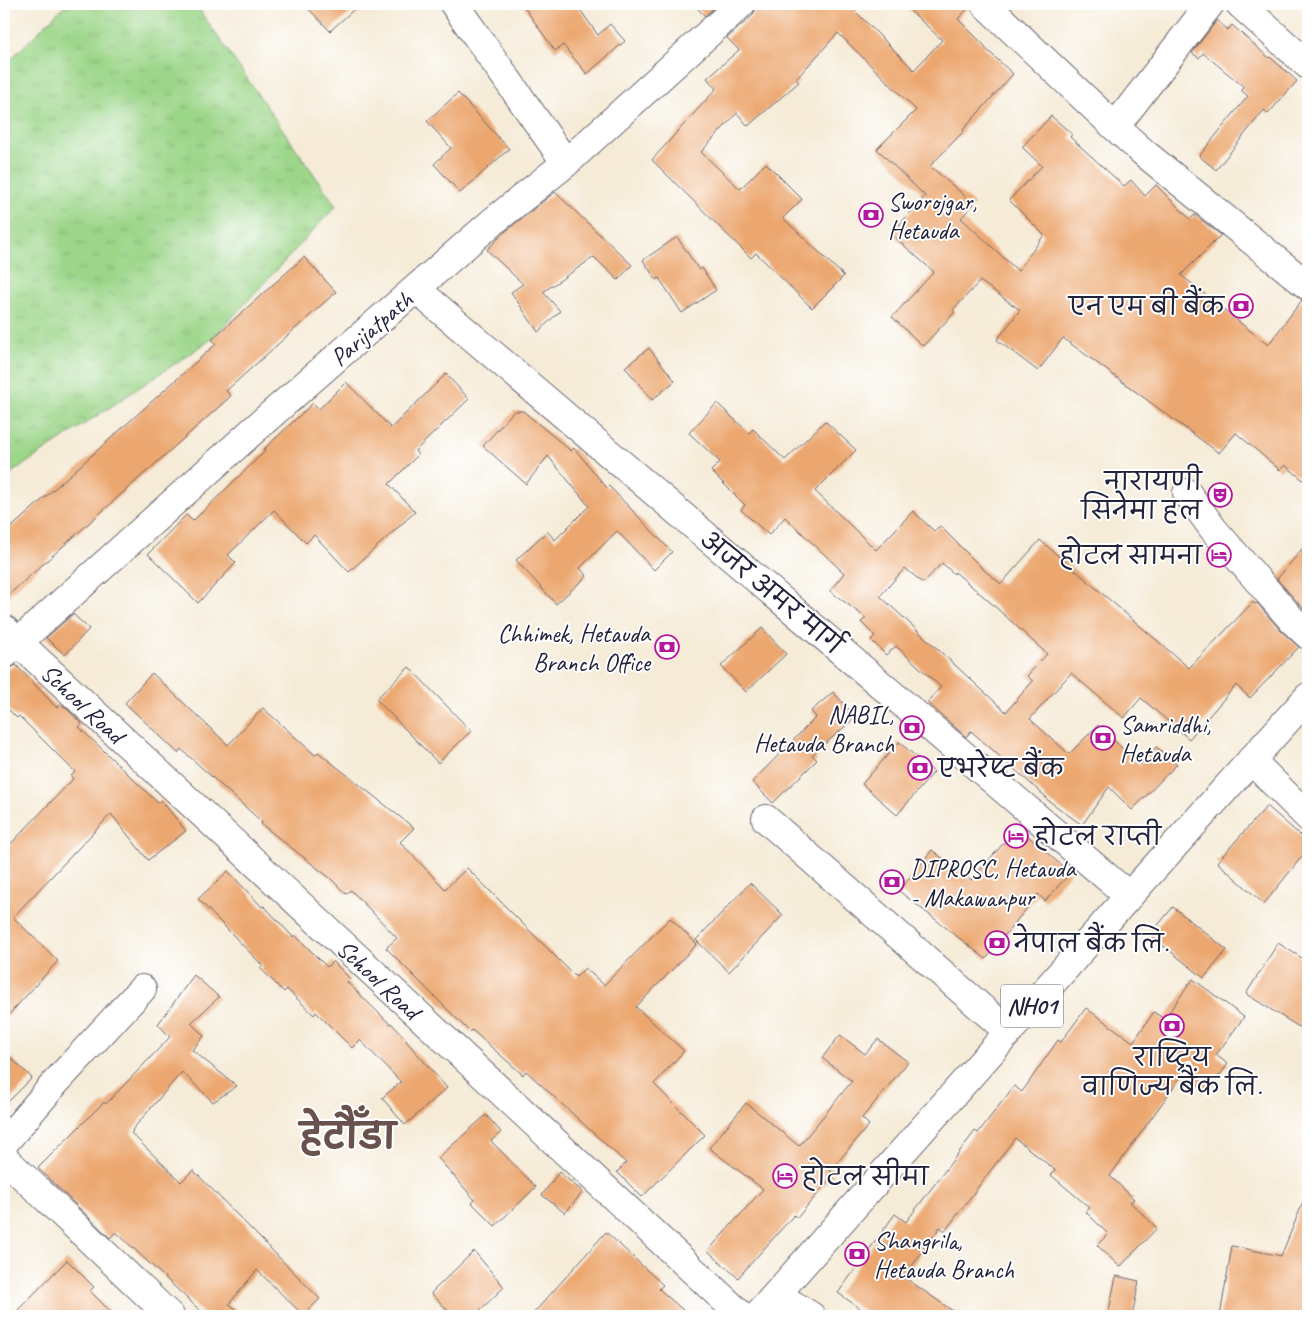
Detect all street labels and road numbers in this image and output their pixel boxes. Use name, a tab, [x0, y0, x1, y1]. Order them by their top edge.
street label: Parijatpath	[324, 284, 420, 373]
street label: अजर अमर मार्ग	[693, 521, 853, 662]
street label: School Road	[34, 657, 134, 753]
street label: School Road	[330, 933, 430, 1029]
road number: NH01	[1001, 984, 1063, 1028]

